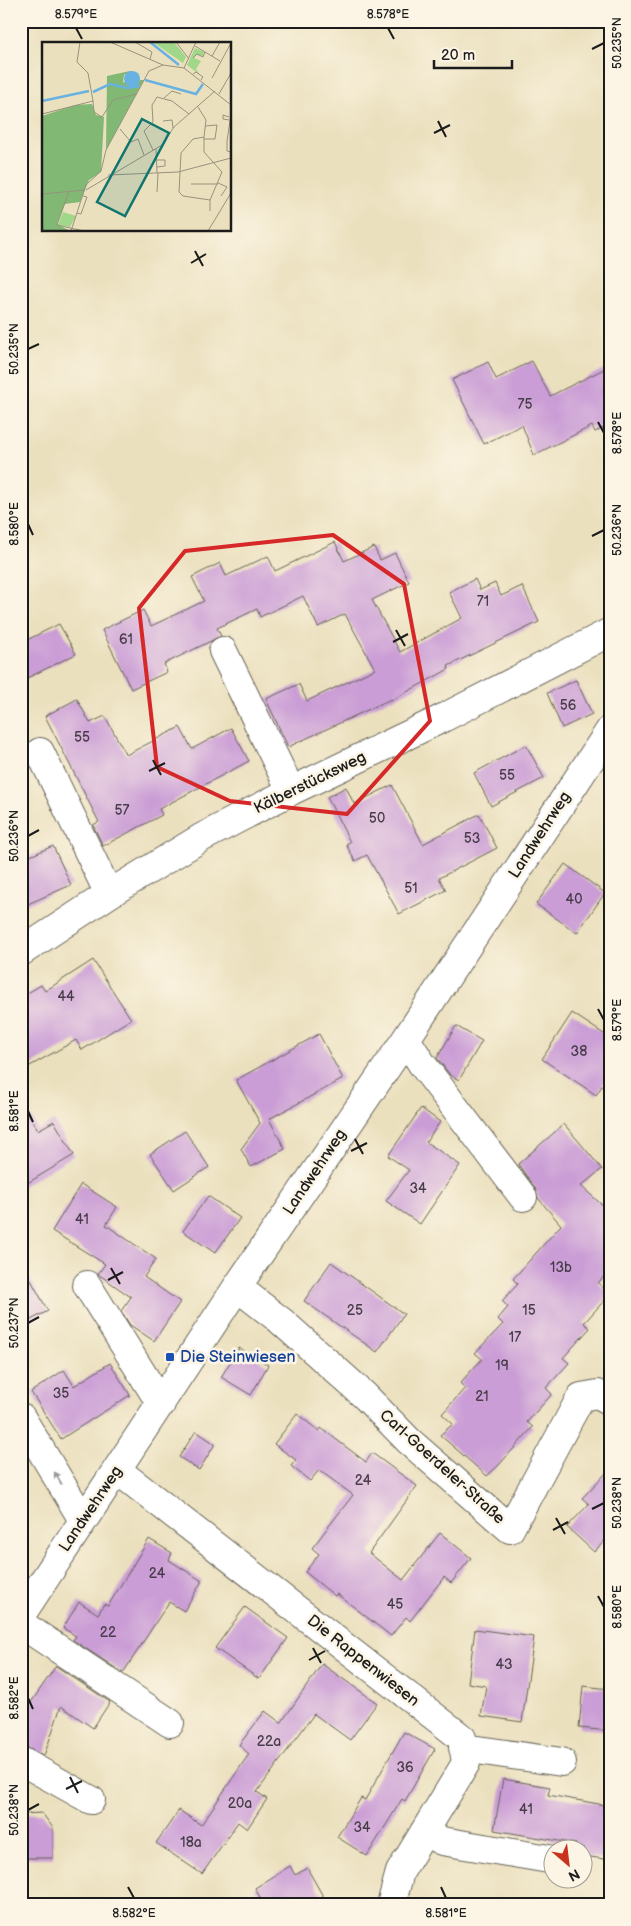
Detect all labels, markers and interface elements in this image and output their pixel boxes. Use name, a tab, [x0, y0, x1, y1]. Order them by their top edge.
text: 8.579°E	[55, 7, 97, 22]
text: 8.578°E	[367, 7, 409, 22]
text: 50.235°N	[610, 17, 625, 69]
scale bar	[434, 38, 511, 70]
inset map	[42, 42, 231, 231]
text: 20 m	[441, 46, 475, 65]
text: 50.235°N	[7, 323, 22, 375]
house number: 75	[518, 396, 532, 413]
text: 8.578°E	[610, 412, 625, 454]
text: 8.580°E	[7, 502, 22, 546]
text: 50.236°N	[610, 504, 625, 556]
house number: 71	[477, 593, 489, 610]
house number: 61	[119, 631, 133, 648]
house number: 56	[560, 697, 577, 714]
house number: 55	[74, 729, 90, 746]
street label: Kälberstücksweg	[251, 748, 369, 818]
house number: 55	[499, 767, 515, 784]
street label: Landwehrweg	[505, 788, 575, 882]
house number: 57	[115, 802, 130, 819]
text: 50.236°N	[7, 810, 22, 862]
house number: 50	[369, 810, 385, 827]
house number: 53	[464, 830, 480, 847]
house number: 51	[404, 880, 418, 897]
house number: 40	[566, 891, 582, 908]
house number: 44	[57, 988, 75, 1005]
text: 8.579°E	[610, 999, 625, 1041]
house number: 38	[571, 1043, 587, 1060]
text: 8.581°E	[7, 1090, 22, 1132]
street label: Landwehrweg	[279, 1125, 351, 1219]
house number: 34	[409, 1180, 427, 1197]
house number: 41	[75, 1211, 89, 1228]
house number: 13b	[550, 1259, 572, 1276]
text: 50.237°N	[7, 1298, 22, 1348]
house number: 25	[347, 1302, 363, 1319]
house number: 15	[522, 1302, 536, 1319]
house number: 17	[509, 1329, 521, 1346]
place label: Die Steinwiesen	[180, 1348, 296, 1367]
marker: Die Steinwiesen	[164, 1351, 176, 1363]
house number: 19	[495, 1357, 509, 1374]
house number: 35	[53, 1385, 69, 1402]
house number: 21	[475, 1388, 489, 1405]
street label: Carl-Goerdeler-Straße	[375, 1406, 509, 1529]
street label: Landwehrweg	[55, 1462, 127, 1556]
one-way arrow	[53, 1471, 62, 1484]
house number: 24	[355, 1472, 372, 1489]
text: 50.238°N	[610, 1477, 625, 1529]
house number: 24	[149, 1565, 166, 1582]
text: 8.580°E	[610, 1585, 625, 1629]
house number: 45	[387, 1596, 403, 1613]
street label: Die Rappenwiesen	[303, 1611, 423, 1711]
house number: 22	[100, 1624, 117, 1641]
house number: 43	[495, 1656, 513, 1673]
text: 8.582°E	[7, 1676, 22, 1720]
house number: 22a	[257, 1733, 281, 1750]
house number: 36	[396, 1759, 414, 1776]
text: 50.238°N	[7, 1784, 22, 1836]
house number: 20a	[228, 1795, 252, 1812]
house number: 41	[519, 1801, 533, 1818]
house number: 34	[353, 1819, 371, 1836]
house number: 18a	[180, 1834, 202, 1851]
north arrow	[544, 1838, 594, 1888]
text: N	[565, 1865, 583, 1885]
text: 8.582°E	[112, 1906, 156, 1921]
text: 8.581°E	[425, 1906, 467, 1921]

